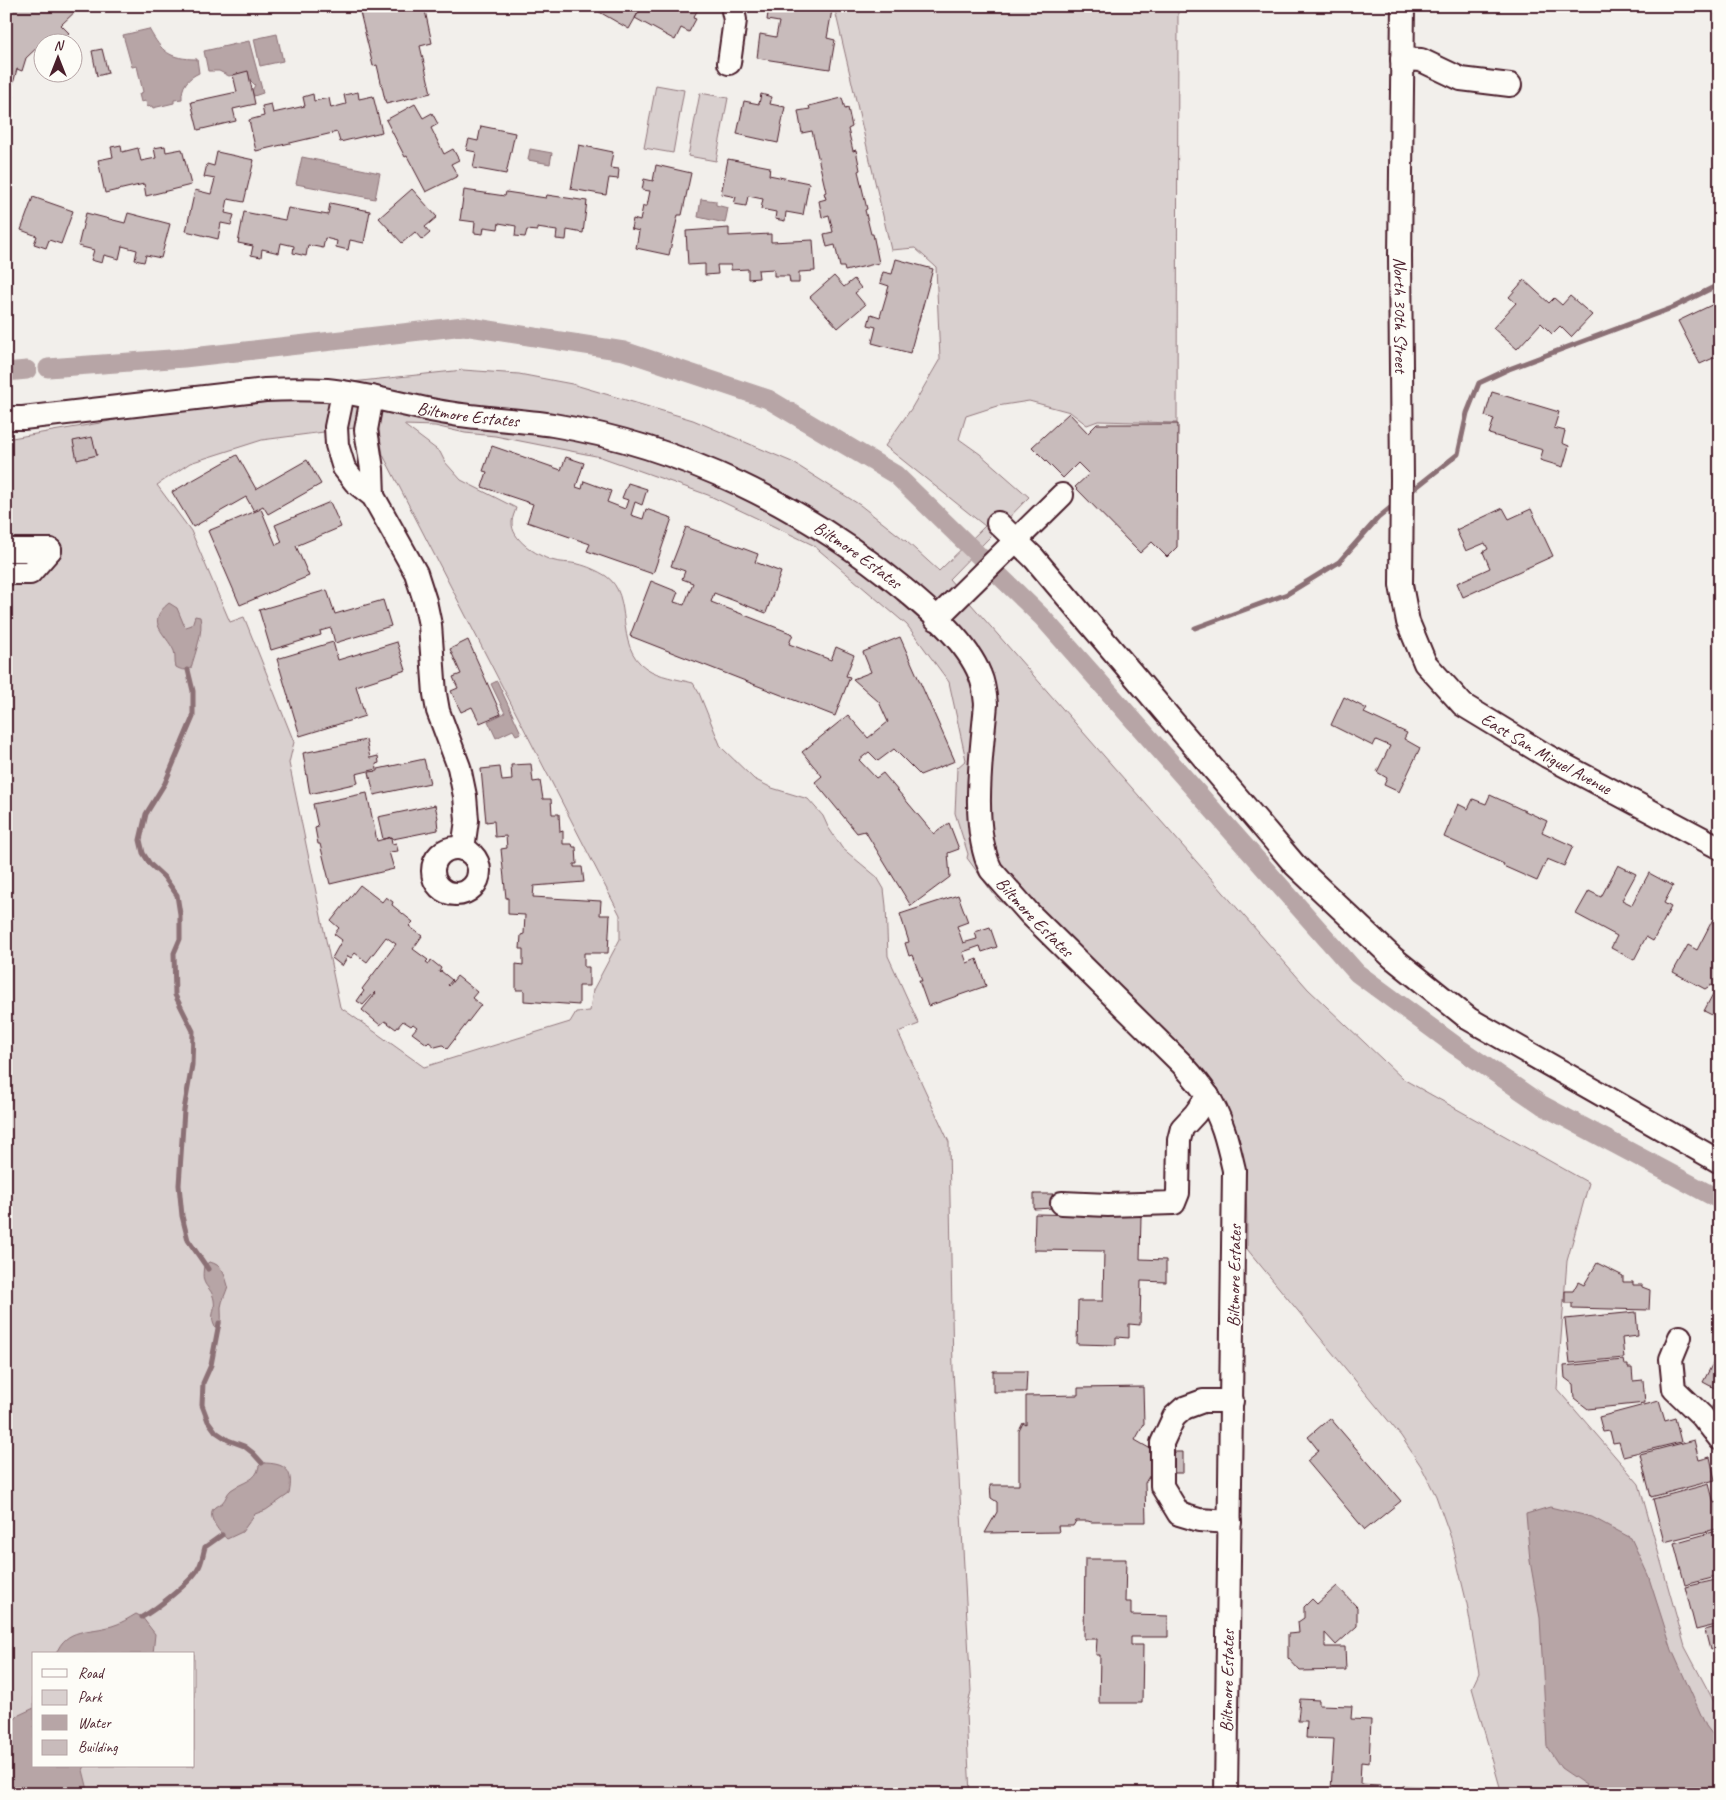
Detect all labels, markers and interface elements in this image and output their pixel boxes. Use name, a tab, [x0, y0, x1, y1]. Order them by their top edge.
north arrow	[32, 32, 82, 82]
text: N	[54, 37, 65, 54]
street label: North 30th Street	[1389, 257, 1412, 375]
street label: Biltmore Estates	[415, 397, 522, 432]
street label: Biltmore Estates	[810, 516, 908, 595]
street label: East San Miguel Avenue	[1477, 708, 1616, 800]
street label: Biltmore Estates	[991, 872, 1079, 963]
street label: Biltmore Estates	[1222, 1223, 1246, 1327]
street label: Biltmore Estates	[1215, 1628, 1239, 1732]
legend	[32, 1652, 195, 1768]
text: Road	[78, 1664, 105, 1683]
text: Park	[78, 1688, 103, 1707]
text: Water	[78, 1714, 112, 1733]
text: Building	[78, 1738, 118, 1757]

